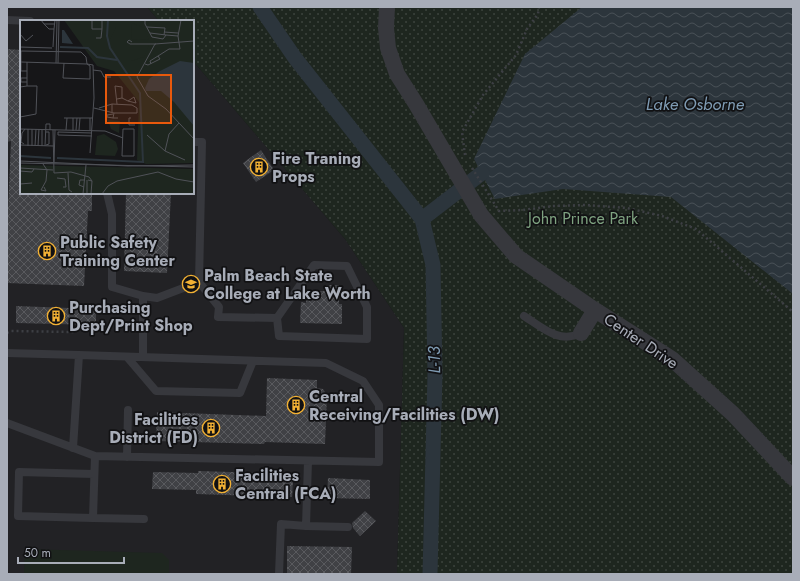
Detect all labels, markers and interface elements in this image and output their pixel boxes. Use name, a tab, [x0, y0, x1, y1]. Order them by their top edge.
inset map	[20, 20, 194, 194]
water label: Lake Osborne	[646, 92, 745, 116]
place label: Fire Traning Props	[272, 147, 361, 188]
building icon: Fire Traning Props	[249, 157, 269, 177]
park label: John Prince Park	[526, 207, 639, 230]
place label: Public Safety Training Center	[60, 231, 176, 272]
building icon: Public Safety Training Center	[37, 241, 57, 261]
place label: Palm Beach State College at Lake Worth	[204, 264, 371, 305]
school or university icon: Palm Beach State College at Lake Worth	[181, 274, 201, 294]
place label: Purchasing Dept/Print Shop	[69, 296, 193, 337]
building icon: Purchasing Dept/Print Shop	[46, 306, 66, 326]
street label: Center Drive	[599, 308, 683, 374]
water label: L-13	[422, 345, 446, 374]
place label: Central Receiving/Facilities (DW)	[309, 385, 500, 426]
building icon: Central Receiving/Facilities (DW)	[286, 395, 306, 415]
place label: Facilities District (FD)	[109, 408, 198, 449]
building icon: Facilities District (FD)	[201, 418, 221, 438]
place label: Facilities Central (FCA)	[235, 464, 337, 505]
building icon: Facilities Central (FCA)	[212, 474, 232, 494]
scale bar	[18, 539, 124, 565]
text: 50 m	[24, 544, 51, 562]

